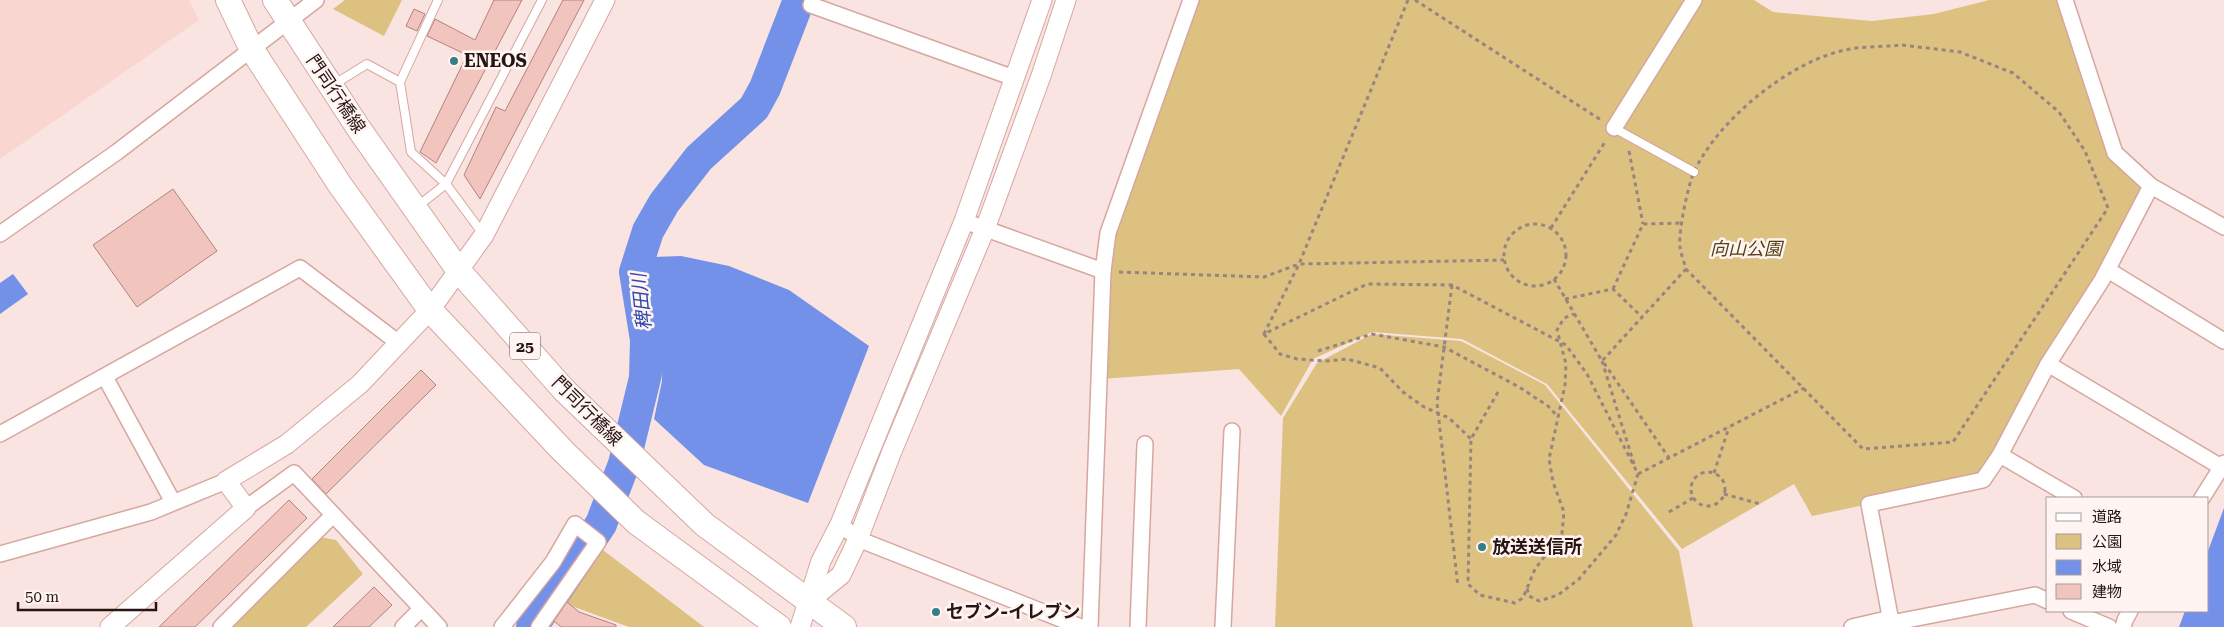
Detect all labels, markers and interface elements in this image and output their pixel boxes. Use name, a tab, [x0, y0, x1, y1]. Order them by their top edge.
place label: ENEOS	[464, 50, 527, 71]
street label: 門司行橋線	[303, 51, 370, 137]
marker: ENEOS	[448, 55, 460, 67]
park label: 向山公園	[1710, 238, 1785, 259]
water label: 稗田川	[627, 270, 656, 332]
road number: 25	[510, 332, 540, 360]
street label: 門司行橋線	[548, 371, 627, 450]
legend	[2046, 497, 2209, 612]
text: 道路	[2092, 508, 2122, 526]
text: 公園	[2092, 533, 2122, 551]
place label: 放送送信所	[1492, 536, 1582, 557]
marker: 放送送信所	[1476, 541, 1488, 553]
text: 水域	[2092, 558, 2122, 576]
scale bar	[18, 580, 155, 612]
text: 建物	[2092, 583, 2122, 601]
text: 50 m	[25, 588, 60, 606]
place label: セブン-イレブン	[946, 601, 1080, 622]
marker: セブン-イレブン	[930, 606, 942, 618]

